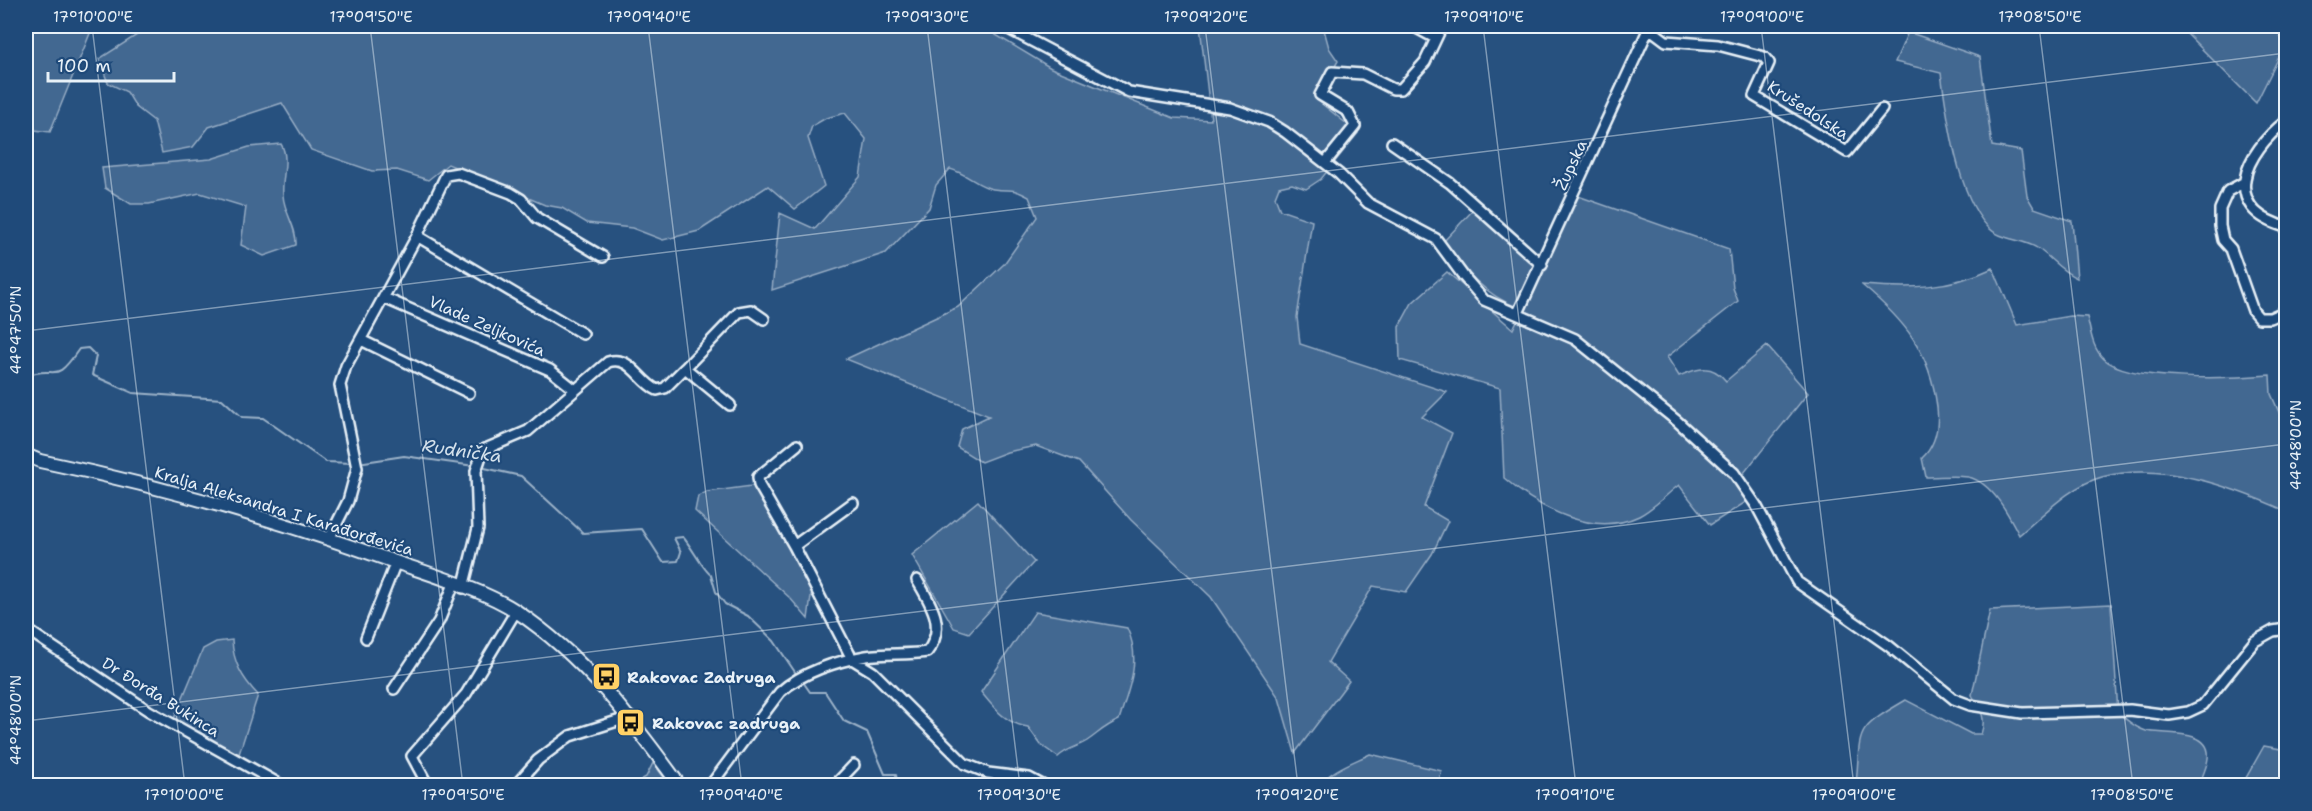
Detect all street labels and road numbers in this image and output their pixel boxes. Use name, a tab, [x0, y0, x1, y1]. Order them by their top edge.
street label: Krušedolska	[1763, 76, 1853, 144]
street label: Župska	[1550, 136, 1592, 194]
street label: Vlade Zeljkovića	[426, 291, 549, 361]
street label: Kralja Aleksandra I Karađorđevića	[152, 462, 416, 560]
street label: Dr Đorđa Bukinca	[98, 652, 224, 742]

